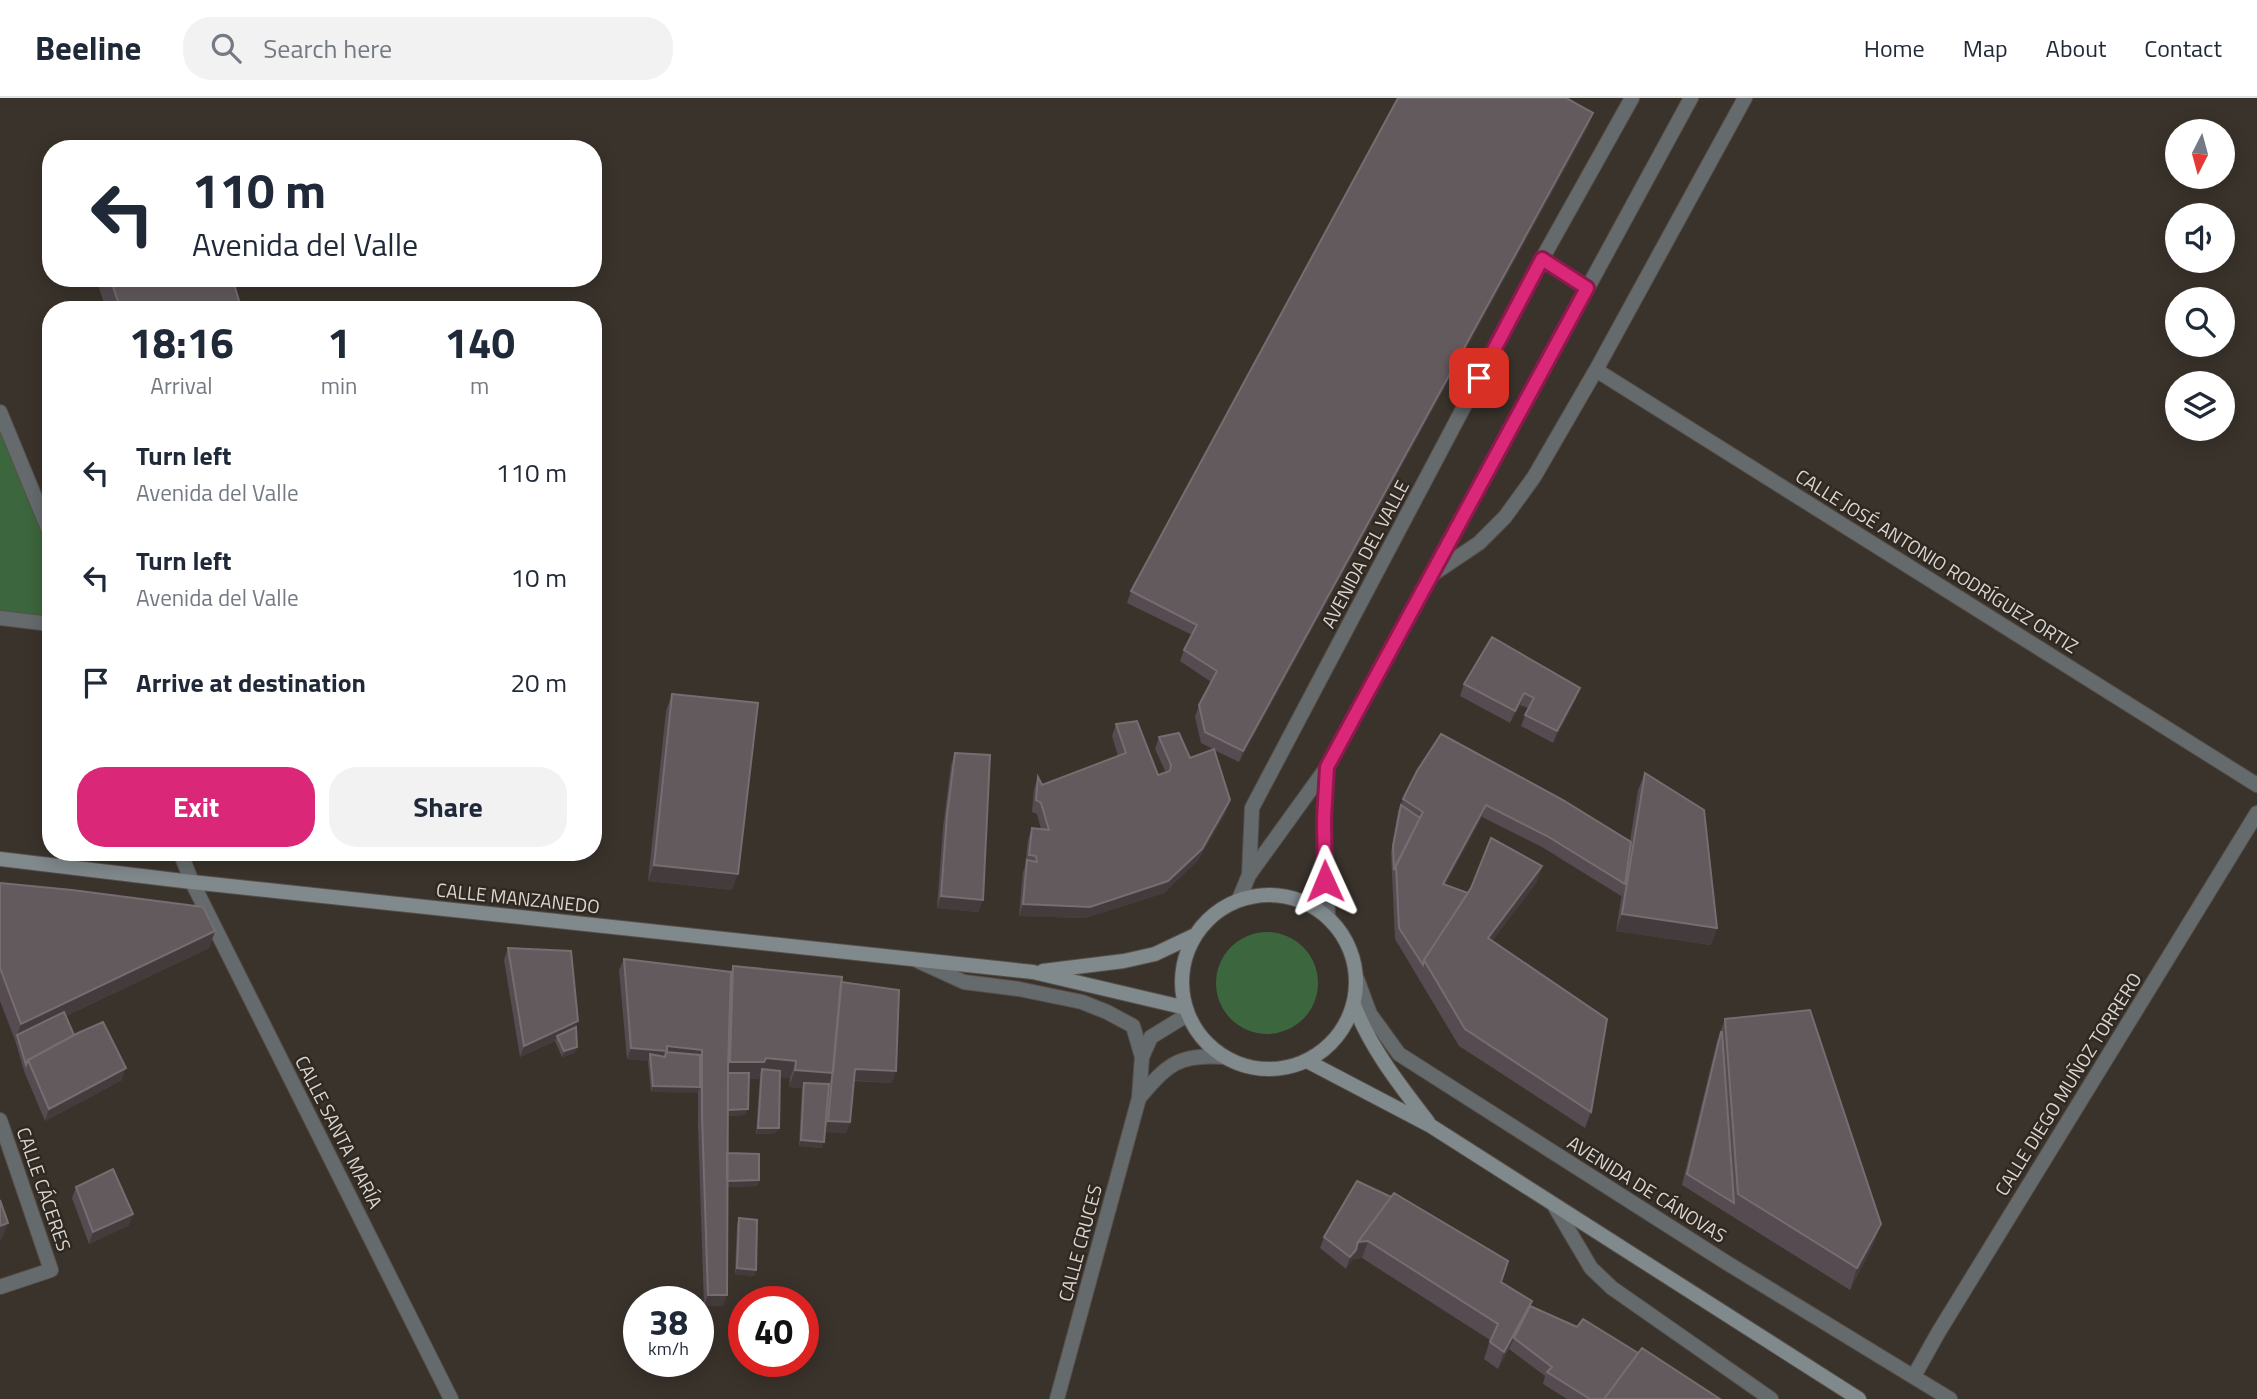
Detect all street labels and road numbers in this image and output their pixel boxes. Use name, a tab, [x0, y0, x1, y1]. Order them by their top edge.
street label: CALLE JOSÉ ANTONIO RODRÍGUEZ ORTIZ	[1790, 461, 2084, 660]
street label: AVENIDA DEL VALLE	[1313, 475, 1416, 633]
street label: CALLE MANZANEDO	[435, 874, 601, 921]
street label: CALLE DIEGO MUÑOZ TORRERO	[1987, 966, 2148, 1201]
street label: CALLE SANTA MARÍA	[288, 1050, 391, 1213]
street label: CALLE CÁCERES	[10, 1123, 79, 1255]
street label: AVENIDA DE CÁNOVAS	[1562, 1128, 1733, 1249]
street label: CALLE CRUCES	[1050, 1181, 1109, 1305]

